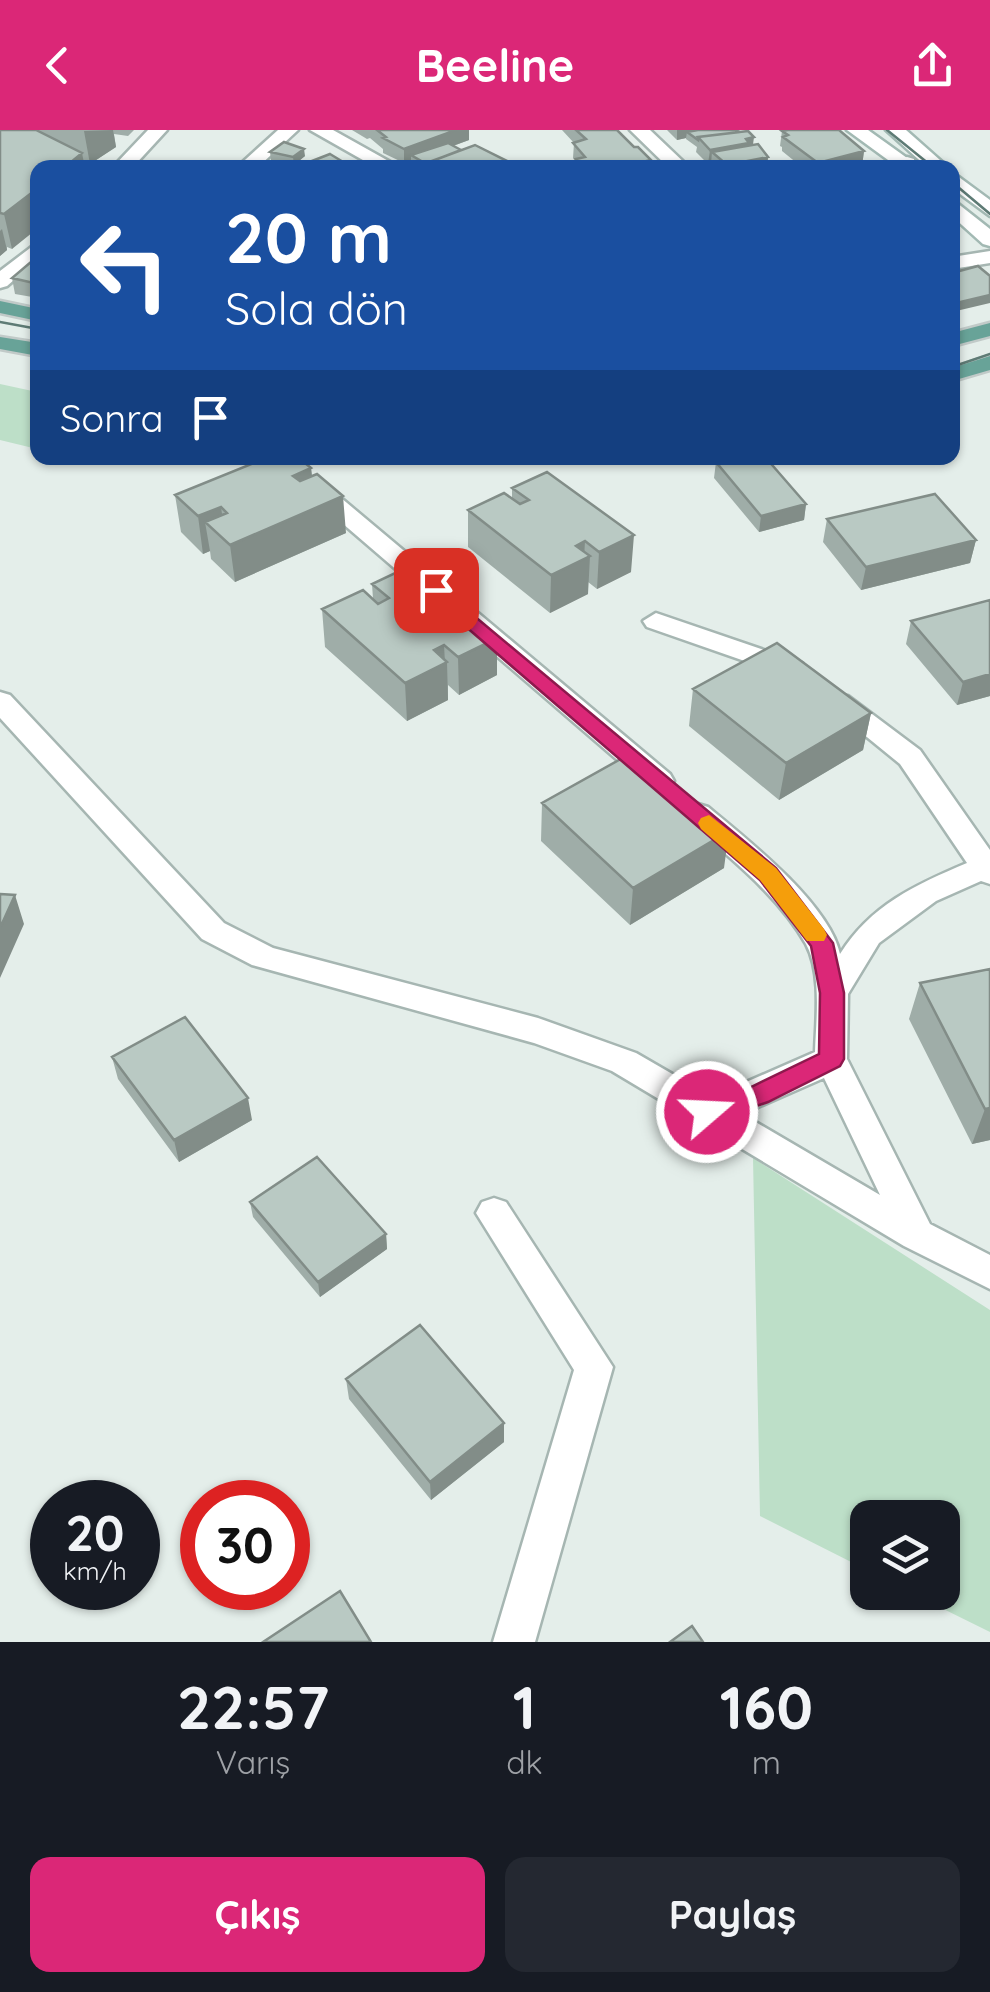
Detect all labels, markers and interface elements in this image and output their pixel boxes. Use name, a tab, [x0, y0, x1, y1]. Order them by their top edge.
text: Beeline	[416, 37, 574, 93]
icon: back	[30, 38, 85, 93]
icon: share	[905, 38, 960, 93]
text: 20 m	[225, 193, 392, 281]
icon: left	[60, 200, 190, 330]
text: Sola dön	[225, 280, 408, 336]
icon: arrive	[183, 390, 238, 445]
text: Sonra	[60, 394, 163, 442]
pin	[394, 548, 479, 633]
icon: arrive	[409, 563, 464, 618]
position arrow	[655, 1060, 759, 1164]
speed limit sign: 30	[180, 1480, 310, 1610]
map controls	[850, 1500, 960, 1610]
button: layers	[850, 1500, 960, 1610]
text: 20	[65, 1501, 125, 1564]
text: km/h	[63, 1555, 127, 1586]
text: 22:57	[177, 1669, 329, 1744]
text: 1	[513, 1669, 536, 1744]
text: 160	[720, 1669, 813, 1744]
text: Varış	[216, 1742, 290, 1782]
text: dk	[506, 1742, 543, 1782]
text: m	[752, 1742, 781, 1782]
button: Çıkış	[30, 1857, 485, 1972]
button: Paylaş	[505, 1857, 960, 1972]

